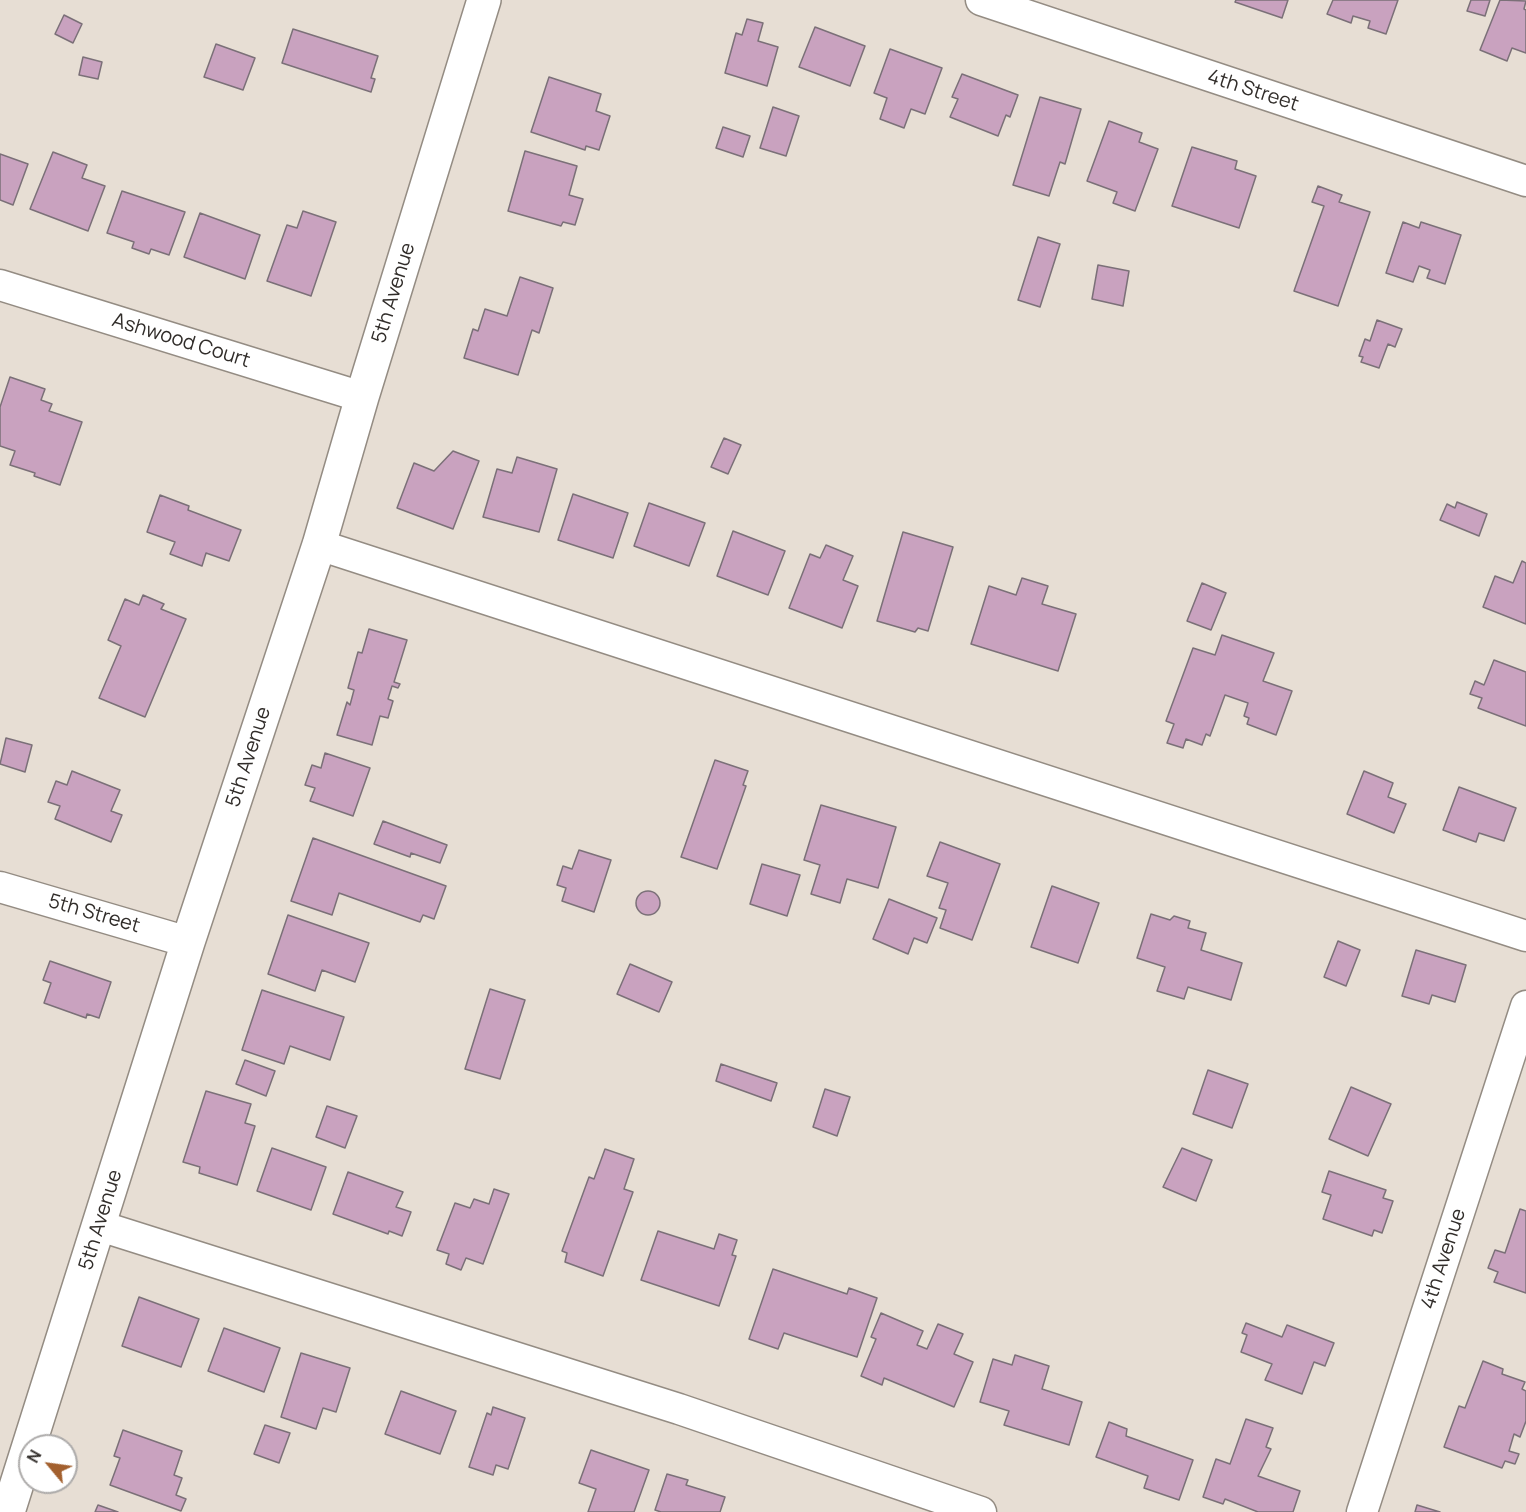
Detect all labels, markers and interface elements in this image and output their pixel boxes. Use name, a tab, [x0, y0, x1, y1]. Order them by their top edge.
street label: 4th Street	[1204, 65, 1302, 117]
street label: 5th Avenue	[367, 240, 421, 346]
street label: Ashwood Court	[109, 309, 253, 373]
street label: 5th Avenue	[222, 704, 276, 810]
street label: 5th Street	[45, 889, 143, 939]
street label: 5th Avenue	[74, 1167, 128, 1273]
street label: 4th Avenue	[1416, 1206, 1472, 1312]
north arrow	[18, 1434, 78, 1494]
text: N	[22, 1446, 46, 1467]

